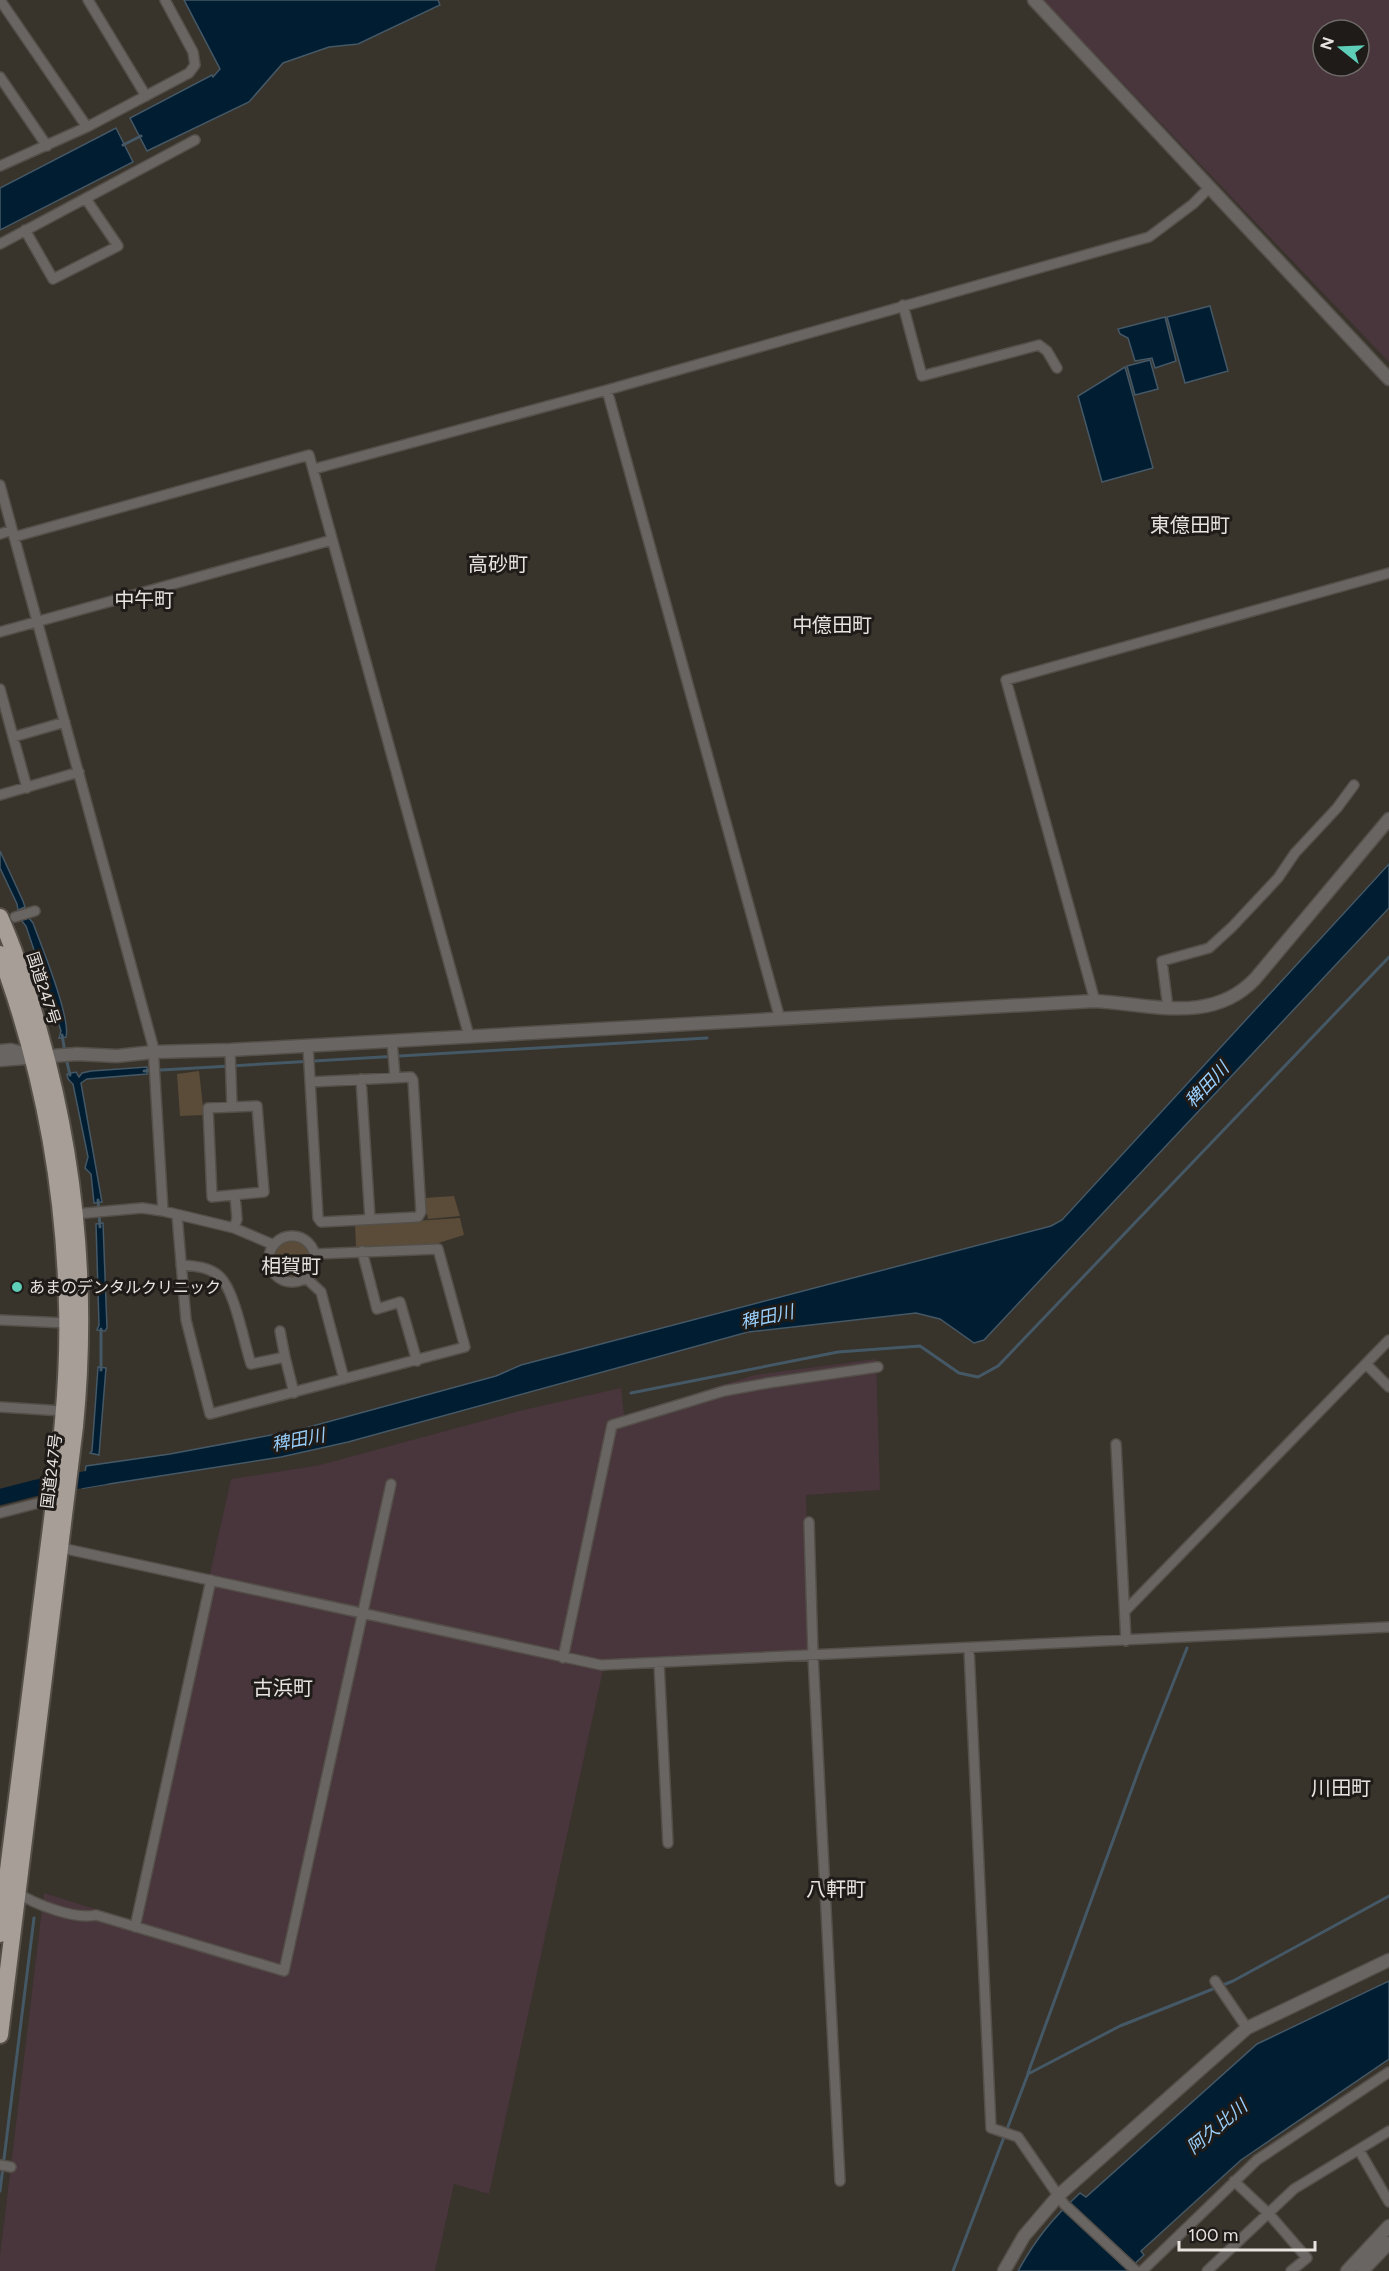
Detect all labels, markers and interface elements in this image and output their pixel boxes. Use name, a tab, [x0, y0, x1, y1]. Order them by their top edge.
north arrow	[1311, 18, 1371, 78]
text: N	[1316, 35, 1338, 52]
district label: 東億田町	[1150, 513, 1230, 537]
district label: 高砂町	[468, 552, 528, 576]
district label: 中午町	[114, 588, 174, 612]
district label: 中億田町	[792, 613, 872, 637]
street label: 国道247号	[23, 949, 64, 1027]
water label: 稗田川	[1181, 1056, 1235, 1112]
district label: 相賀町	[261, 1254, 321, 1278]
place label: あまのデンタルクリニック	[29, 1278, 221, 1297]
marker: あまのデンタルクリニック	[10, 1280, 24, 1294]
water label: 稗田川	[738, 1300, 798, 1333]
water label: 稗田川	[269, 1424, 329, 1456]
street label: 国道247号	[37, 1432, 66, 1510]
district label: 古浜町	[253, 1676, 313, 1700]
district label: 川田町	[1311, 1776, 1371, 1800]
district label: 八軒町	[806, 1877, 866, 1901]
water label: 阿久比川	[1182, 2094, 1253, 2159]
scale bar	[1179, 2214, 1316, 2252]
text: 100 m	[1188, 2224, 1238, 2246]

